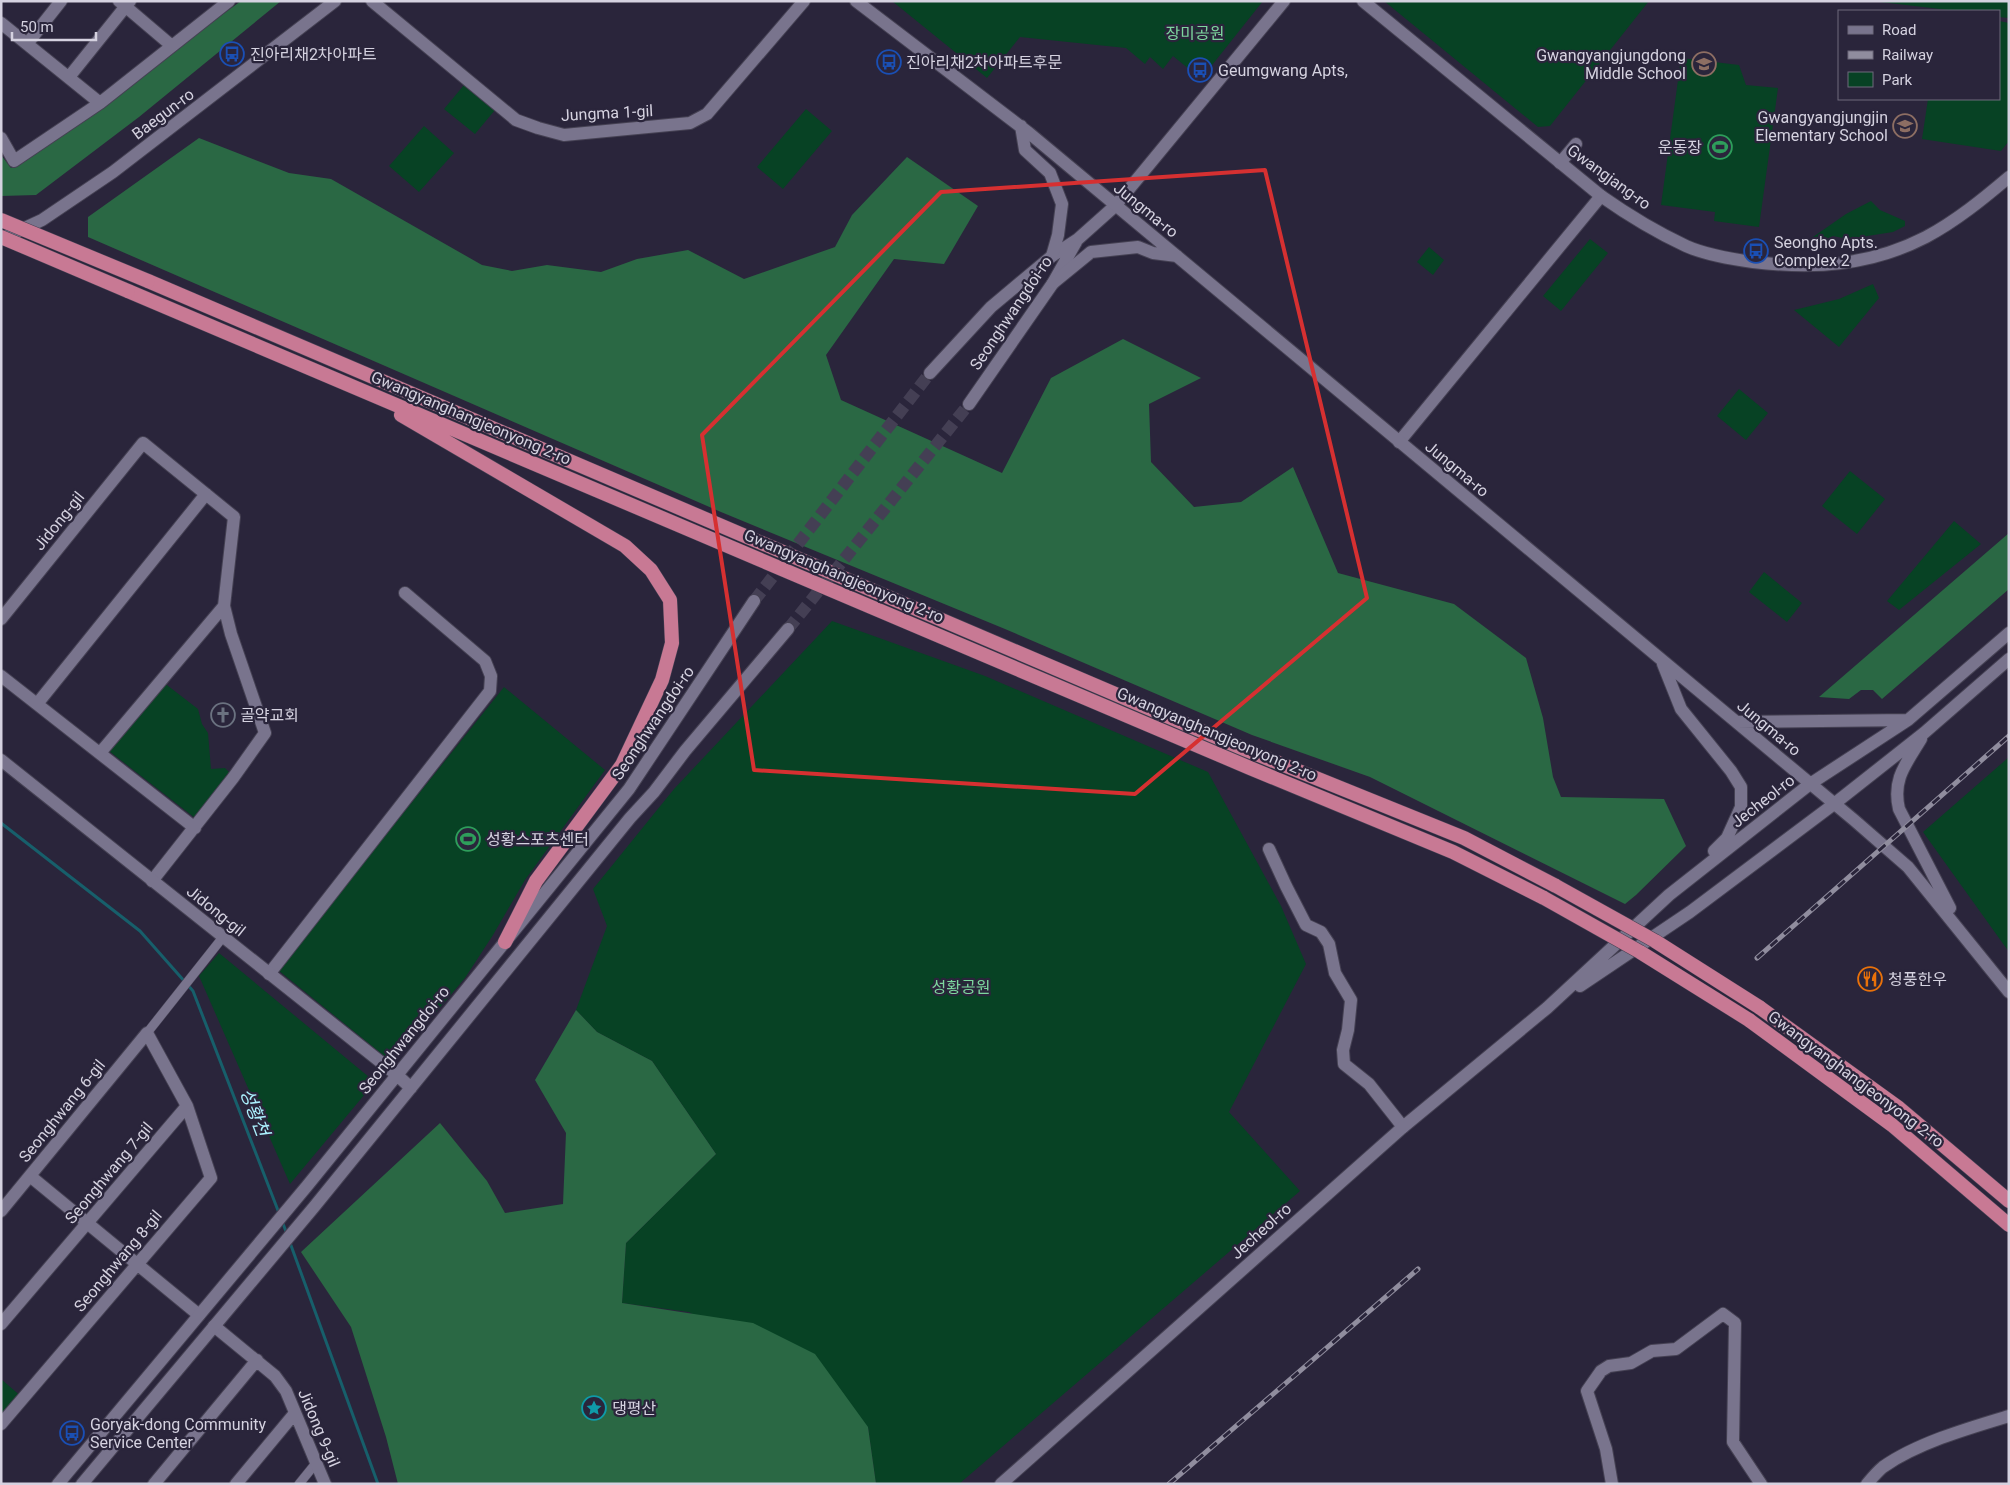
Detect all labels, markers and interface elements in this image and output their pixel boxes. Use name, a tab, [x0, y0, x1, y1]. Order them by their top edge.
scale bar	[12, 10, 96, 42]
legend	[1838, 10, 2000, 100]
text: 50 m	[20, 18, 54, 36]
text: Road	[1882, 21, 1916, 39]
park label: 장미공원	[1166, 24, 1224, 43]
bus stop icon: 진아리채2차아파트	[219, 41, 245, 67]
place label: 진아리채2차아파트	[250, 45, 377, 64]
place label: Gwangyangjungdong Middle School	[1536, 46, 1686, 83]
text: Railway	[1882, 46, 1933, 64]
bus stop icon: 진아리채2차아파트후문	[876, 49, 902, 75]
school or university icon: Gwangyangjungdong Middle School	[1691, 51, 1717, 77]
place label: 진아리채2차아파트후문	[906, 53, 1062, 72]
bus stop icon: Geumgwang Apts,	[1187, 57, 1213, 83]
place label: Geumgwang Apts,	[1218, 61, 1348, 80]
text: Park	[1882, 71, 1913, 89]
street label: Baegun-ro	[128, 85, 198, 143]
street label: Jungma 1-gil	[560, 101, 654, 125]
place label: Gwangyangjungjin Elementary School	[1755, 108, 1888, 145]
school or university icon: Gwangyangjungjin Elementary School	[1892, 113, 1918, 139]
sports icon: 운동장	[1707, 134, 1733, 160]
place label: 운동장	[1658, 138, 1702, 157]
street label: Gwangjang-ro	[1564, 140, 1654, 214]
street label: Jungma-ro	[1110, 178, 1182, 242]
place label: Seongho Apts. Complex 2	[1774, 233, 1878, 270]
bus stop icon: Seongho Apts. Complex 2	[1743, 238, 1769, 264]
street label: Seonghwangdoi-ro	[966, 252, 1056, 374]
street label: Gwangyanghangjeonyong 2-ro	[368, 367, 574, 469]
street label: Jungma-ro	[1421, 437, 1493, 501]
street label: Jidong-gil	[30, 488, 88, 554]
street label: Gwangyanghangjeonyong 2-ro	[741, 525, 947, 627]
street label: Seonghwangdoi-ro	[608, 662, 698, 784]
street label: Gwangyanghangjeonyong 2-ro	[1114, 683, 1320, 785]
street label: Jungma-ro	[1733, 696, 1805, 760]
church icon: 골약교회	[210, 702, 236, 728]
place label: 골약교회	[240, 706, 299, 725]
street label: Jecheol-ro	[1728, 770, 1798, 832]
sports icon: 성황스포츠센터	[455, 826, 481, 852]
place label: 성황스포츠센터	[486, 830, 589, 849]
street label: Jidong-gil	[183, 882, 249, 940]
restaurant icon: 청풍한우	[1857, 966, 1883, 992]
place label: 청풍한우	[1888, 970, 1947, 989]
park label: 성황공원	[932, 978, 990, 997]
street label: Seonghwangdoi-ro	[355, 982, 453, 1098]
street label: Gwangyanghangjeonyong 2-ro	[1764, 1007, 1948, 1151]
street label: Seonghwang 6-gil	[15, 1056, 109, 1166]
water label: 성황천	[236, 1085, 275, 1141]
street label: Seonghwang 7-gil	[61, 1118, 157, 1228]
street label: Jecheol-ro	[1227, 1199, 1295, 1263]
street label: Seonghwang 8-gil	[70, 1206, 166, 1316]
street label: Jidong 9-gil	[294, 1386, 344, 1470]
place icon: 댕평산	[581, 1395, 607, 1421]
place label: 댕평산	[612, 1399, 656, 1418]
place label: Goryak-dong Community Service Center	[90, 1415, 267, 1452]
bus stop icon: Goryak-dong Community Service Center	[59, 1420, 85, 1446]

